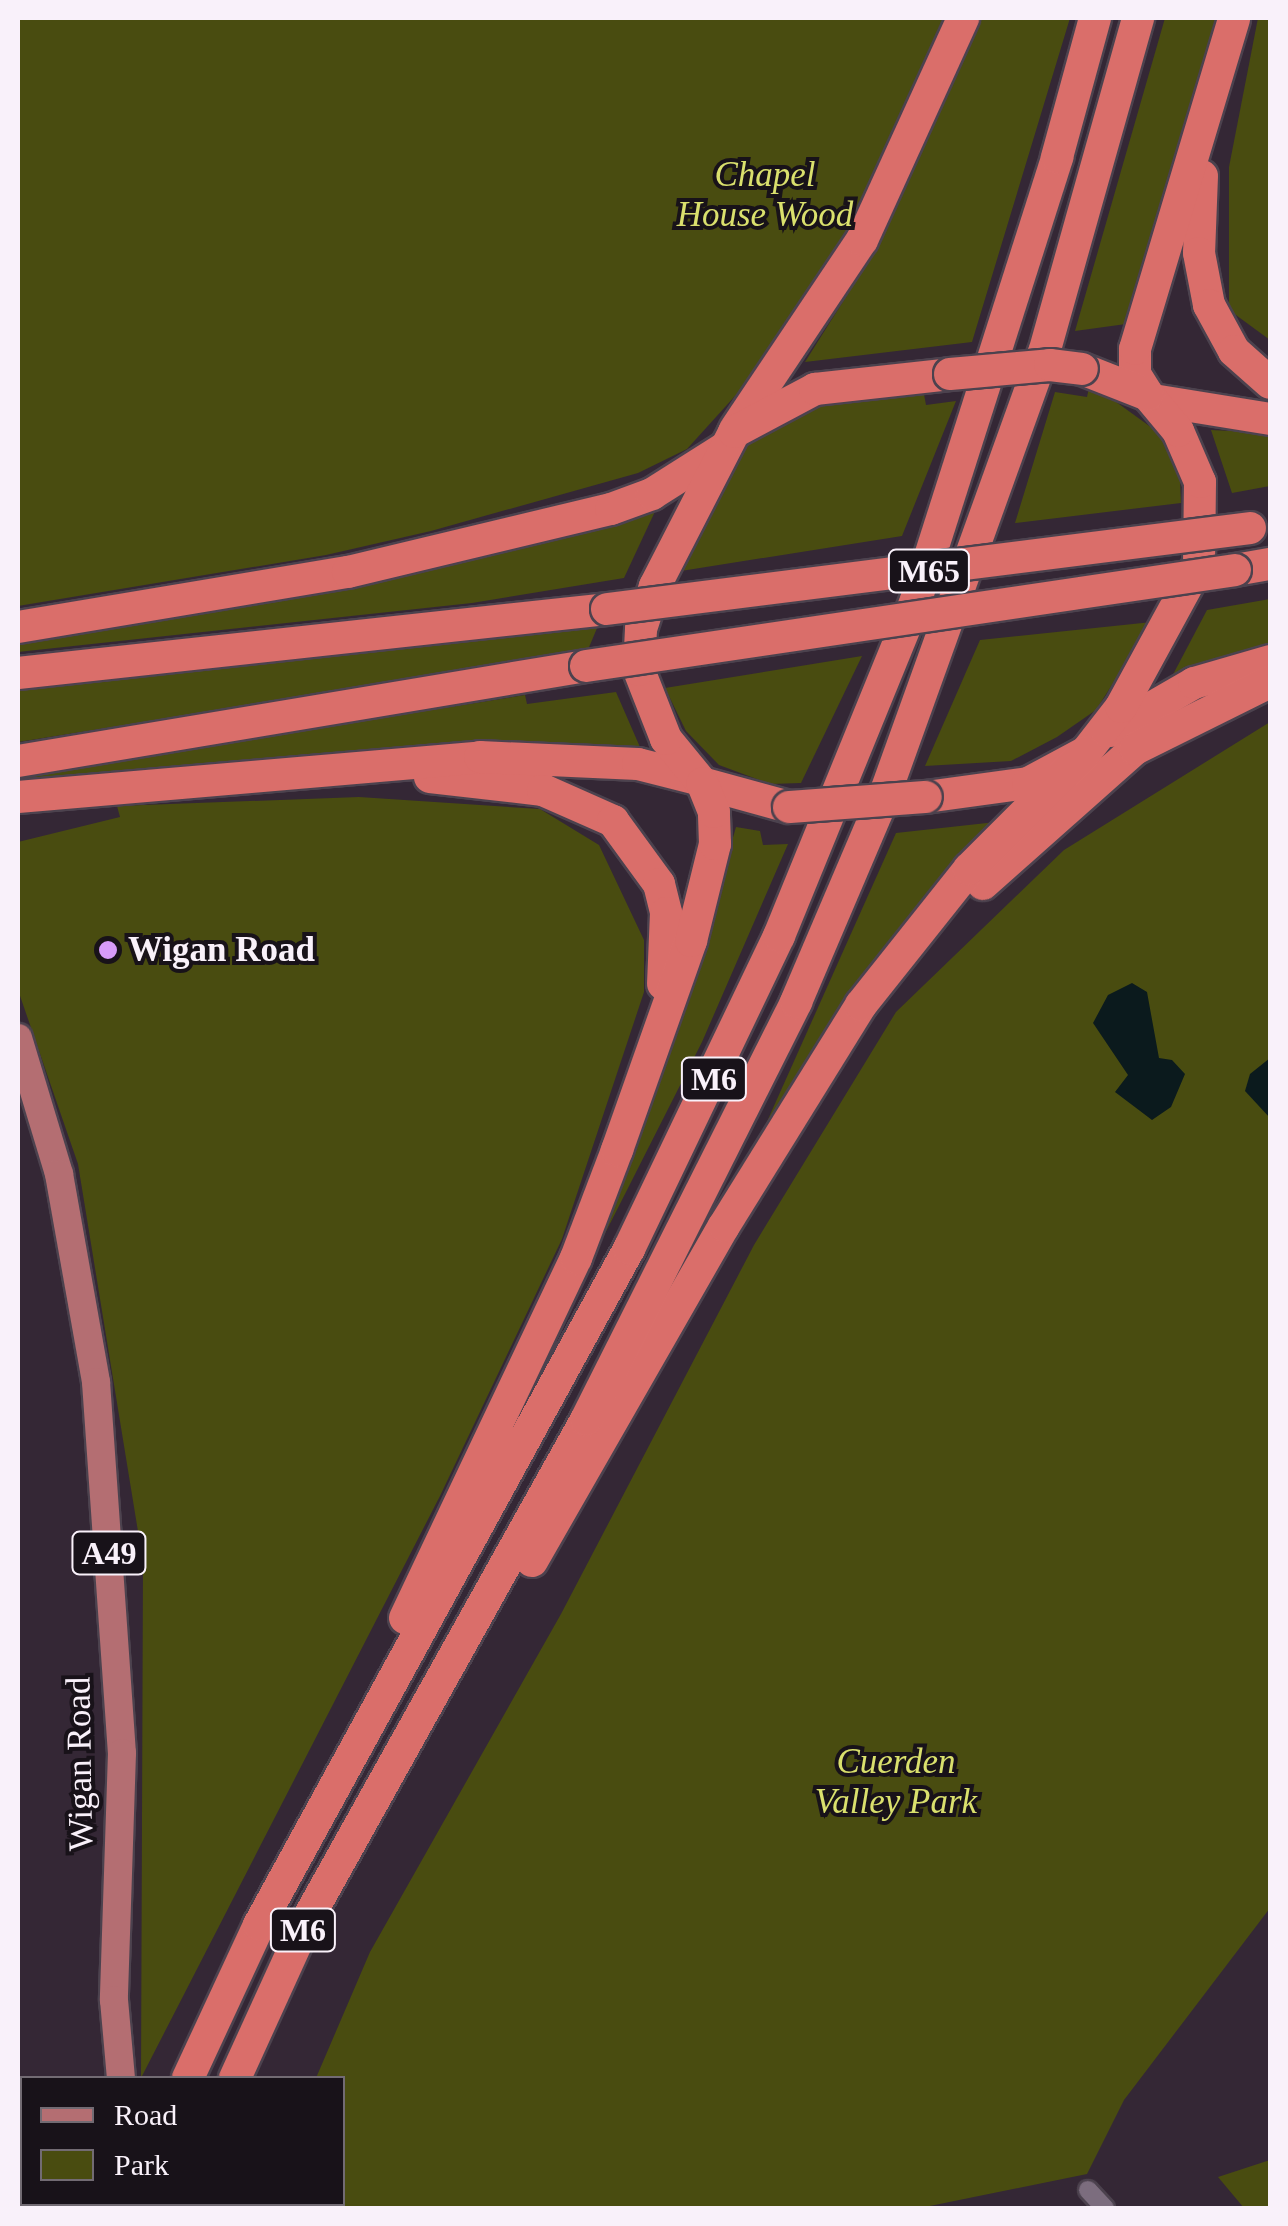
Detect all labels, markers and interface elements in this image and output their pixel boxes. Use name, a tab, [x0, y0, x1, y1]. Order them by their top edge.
park label: Chapel House Wood	[677, 154, 853, 236]
road number: M65	[886, 544, 972, 598]
place label: Wigan Road	[128, 929, 315, 971]
marker: Wigan Road	[97, 939, 119, 961]
road number: M6	[679, 1052, 749, 1106]
road number: A49	[69, 1526, 149, 1580]
street label: Wigan Road	[57, 1676, 103, 1852]
park label: Cuerden Valley Park	[815, 1741, 977, 1823]
road number: M6	[268, 1903, 338, 1957]
legend	[20, 2076, 345, 2206]
text: Road	[114, 2098, 177, 2131]
text: Park	[114, 2148, 169, 2181]

